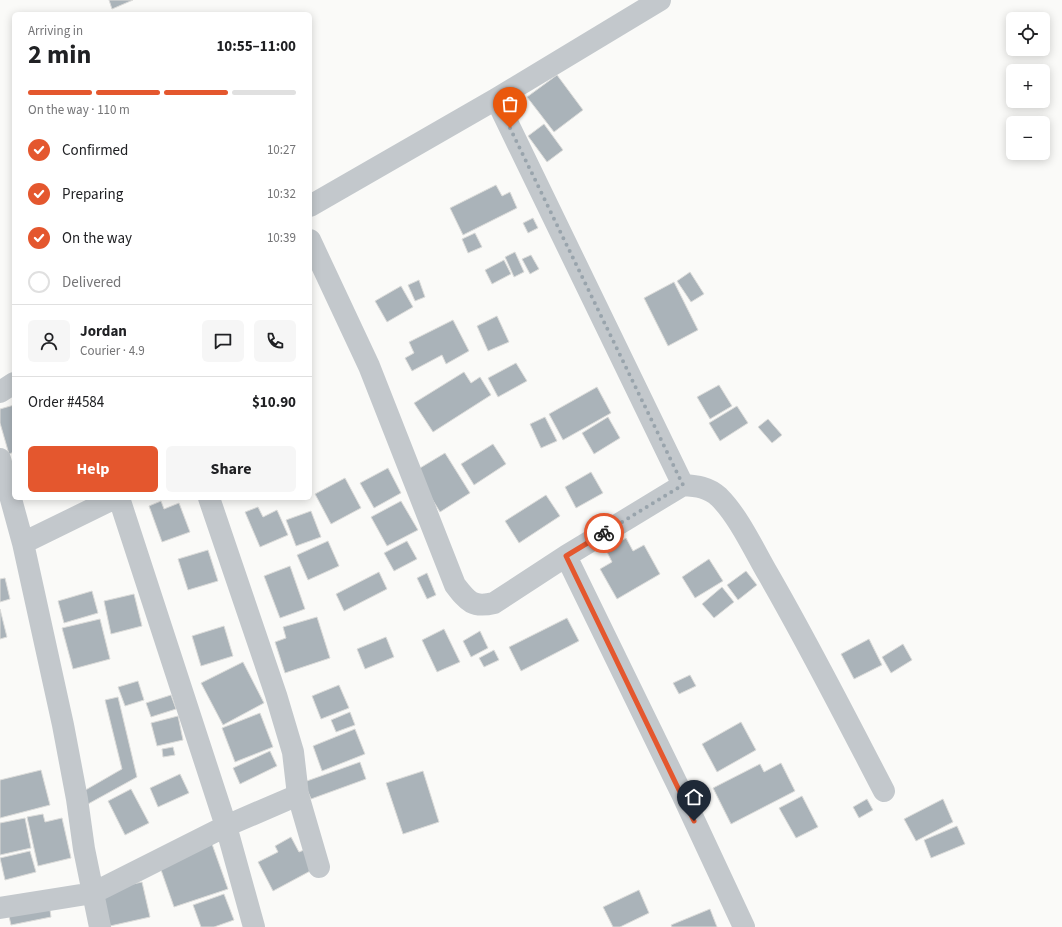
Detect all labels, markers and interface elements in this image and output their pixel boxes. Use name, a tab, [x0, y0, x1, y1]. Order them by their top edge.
map controls	[1006, 12, 1050, 160]
button: locate	[1006, 12, 1050, 56]
text: Arriving in	[28, 22, 83, 40]
text: 2 min	[28, 36, 91, 73]
text: 10:55–11:00	[216, 36, 296, 57]
button: +	[1006, 64, 1050, 108]
pin	[493, 87, 527, 128]
icon: bag	[499, 93, 521, 115]
text: On the way · 110 m	[28, 101, 130, 119]
button: −	[1006, 116, 1050, 160]
icon: check	[28, 139, 50, 161]
text: Confirmed	[62, 140, 128, 161]
text: 10:27	[267, 141, 296, 159]
icon: check	[28, 183, 50, 205]
text: Preparing	[62, 184, 123, 205]
text: 10:32	[267, 185, 296, 203]
icon: check	[28, 227, 50, 249]
text: On the way	[62, 228, 132, 249]
text: 10:39	[267, 229, 296, 247]
text: Delivered	[62, 272, 121, 293]
button: person	[28, 320, 70, 362]
button: chat	[202, 320, 244, 362]
button: phone	[254, 320, 296, 362]
text: Jordan	[80, 321, 127, 342]
text: Courier · 4.9	[80, 342, 145, 360]
text: Order #4584	[28, 392, 104, 413]
text: $10.90	[252, 392, 296, 413]
button: Help	[28, 446, 158, 492]
button: Share	[166, 446, 296, 492]
courier	[584, 513, 624, 553]
icon: bike	[593, 522, 615, 544]
pin	[677, 780, 711, 821]
icon: home	[683, 786, 705, 808]

